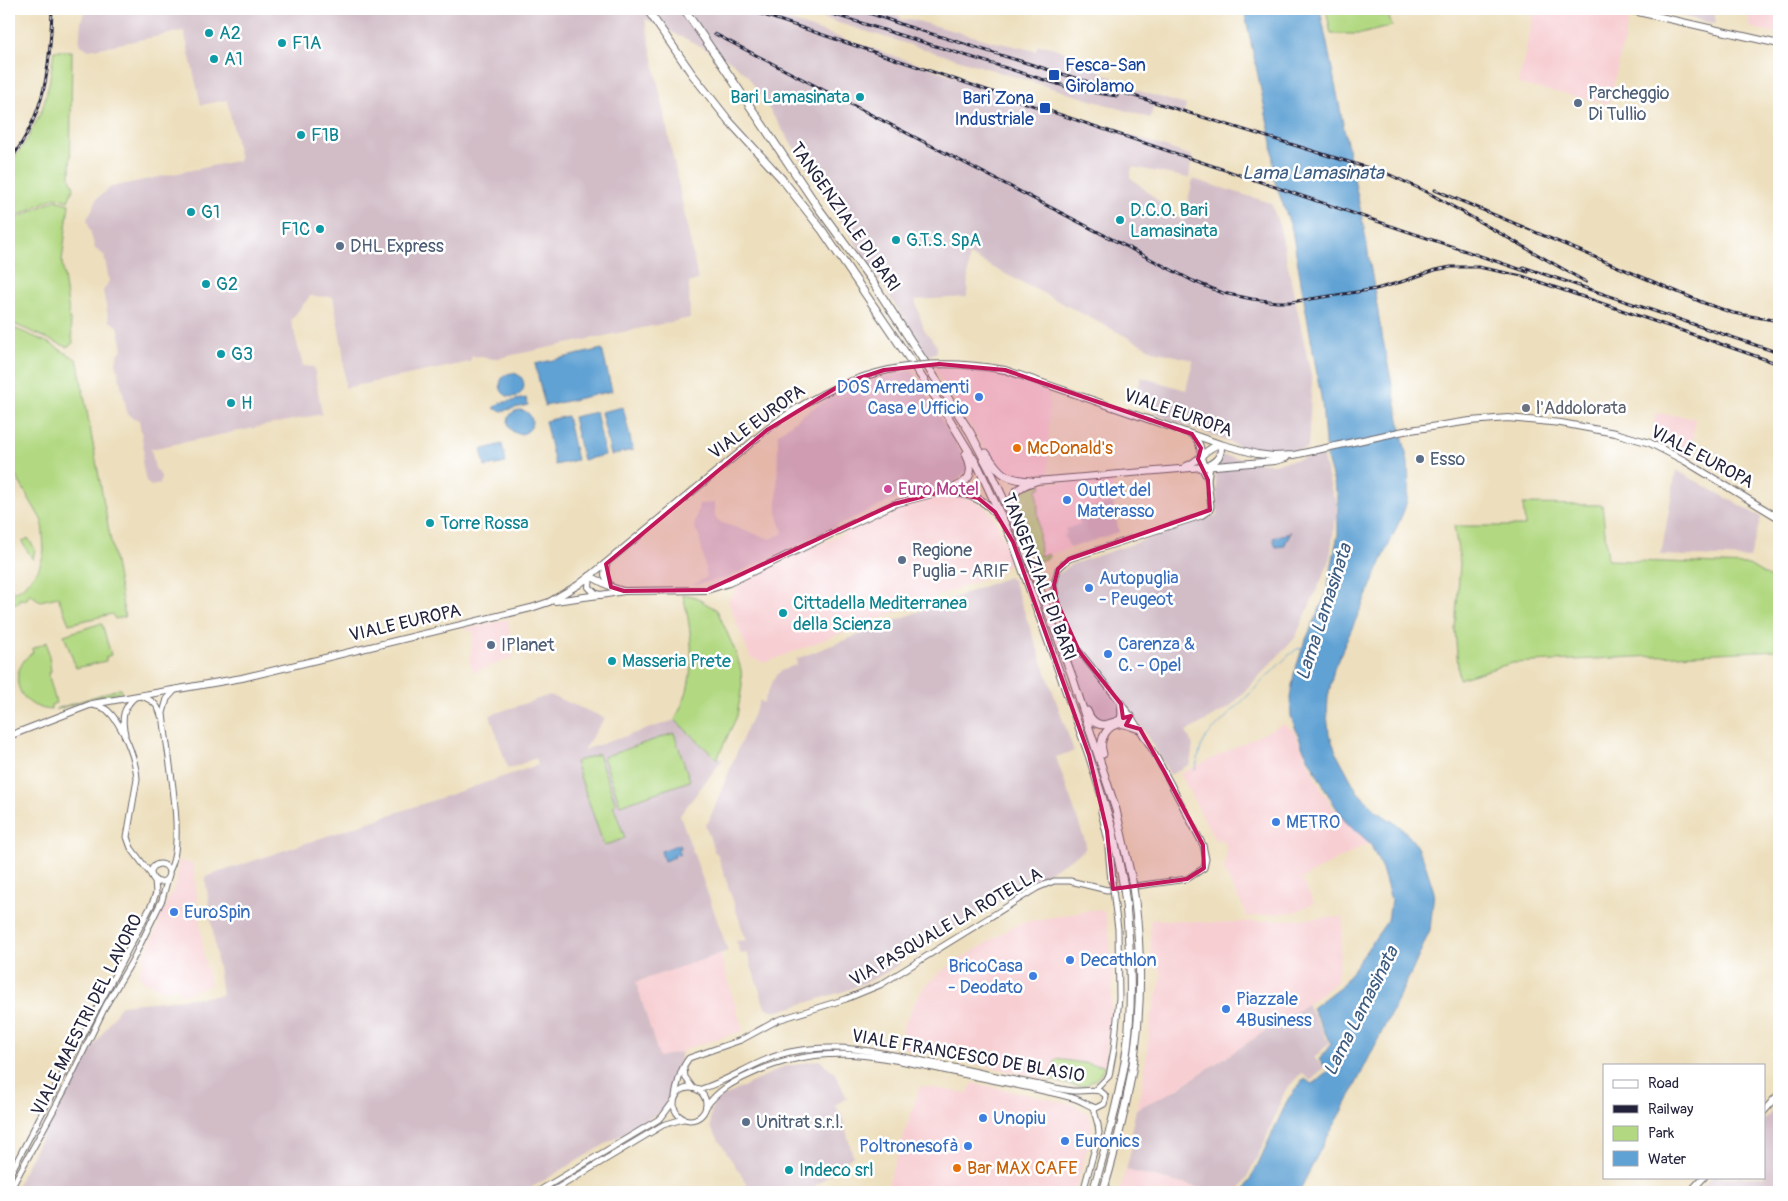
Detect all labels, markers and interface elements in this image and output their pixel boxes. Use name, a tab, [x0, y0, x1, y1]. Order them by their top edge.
place label: A2	[219, 22, 241, 45]
marker: A2	[203, 27, 215, 39]
place label: F1A	[292, 32, 322, 55]
marker: F1A	[276, 37, 288, 49]
place label: A1	[224, 48, 243, 71]
marker: A1	[208, 53, 220, 65]
place label: Fesca-San Girolamo	[1065, 54, 1146, 98]
marker: Fesca-San Girolamo	[1047, 68, 1061, 82]
place label: Parcheggio Di Tullio	[1588, 82, 1670, 126]
place label: Bari Lamasinata	[730, 86, 850, 109]
place label: Bari Zona Industriale	[954, 87, 1034, 131]
marker: Bari Lamasinata	[854, 91, 866, 103]
marker: Parcheggio Di Tullio	[1572, 97, 1584, 109]
marker: Bari Zona Industriale	[1038, 101, 1052, 115]
place label: F1B	[311, 124, 339, 147]
marker: F1B	[295, 129, 307, 141]
street label: TANGENZIALE DI BARI	[785, 138, 905, 296]
water label: Lama Lamasinata	[1242, 161, 1385, 185]
place label: D.C.O. Bari Lamasinata	[1130, 199, 1218, 243]
place label: G1	[201, 201, 220, 224]
marker: G1	[185, 206, 197, 218]
marker: D.C.O. Bari Lamasinata	[1114, 214, 1126, 226]
place label: F1C	[281, 218, 310, 241]
marker: F1C	[314, 223, 326, 235]
place label: G.T.S. SpA	[906, 229, 982, 252]
marker: G.T.S. SpA	[890, 234, 902, 246]
place label: DHL Express	[350, 235, 444, 258]
marker: DHL Express	[334, 240, 346, 252]
place label: G2	[216, 273, 238, 296]
marker: G2	[200, 278, 212, 290]
place label: G3	[231, 343, 253, 366]
marker: G3	[215, 348, 227, 360]
place label: DOS Arredamenti Casa e Ufficio	[837, 376, 969, 420]
street label: VIALE EUROPA	[704, 379, 810, 465]
street label: VIALE EUROPA	[1120, 384, 1236, 442]
marker: DOS Arredamenti Casa e Ufficio	[973, 391, 985, 403]
place label: H	[241, 392, 252, 415]
marker: H	[225, 397, 237, 409]
place label: l'Addolorata	[1536, 397, 1626, 420]
marker: l'Addolorata	[1520, 402, 1532, 414]
street label: VIALE EUROPA	[1646, 420, 1758, 494]
place label: McDonald's	[1027, 437, 1113, 460]
marker: McDonald's	[1011, 442, 1023, 454]
place label: Esso	[1430, 448, 1465, 471]
marker: Esso	[1414, 453, 1426, 465]
place label: Euro Motel	[898, 478, 979, 501]
place label: Outlet del Materasso	[1077, 479, 1155, 523]
marker: Euro Motel	[882, 483, 894, 495]
street label: TANGENZIALE DI BARI	[997, 490, 1081, 664]
marker: Outlet del Materasso	[1061, 494, 1073, 506]
place label: Torre Rossa	[440, 512, 529, 535]
marker: Torre Rossa	[424, 517, 436, 529]
place label: Regione Puglia - ARIF	[912, 539, 1010, 583]
water label: Lama Lamasinata	[1291, 540, 1358, 683]
marker: Regione Puglia - ARIF	[896, 554, 908, 566]
place label: Autopuglia - Peugeot	[1099, 567, 1179, 611]
marker: Autopuglia - Peugeot	[1083, 582, 1095, 594]
place label: Cittadella Mediterranea della Scienza	[793, 592, 967, 636]
street label: VIALE EUROPA	[347, 599, 463, 647]
marker: Cittadella Mediterranea della Scienza	[777, 607, 789, 619]
place label: Carenza & C. - Opel	[1118, 633, 1195, 677]
place label: IPlanet	[501, 634, 555, 657]
marker: IPlanet	[485, 639, 497, 651]
marker: Carenza & C. - Opel	[1102, 648, 1114, 660]
place label: Masseria Prete	[622, 650, 731, 673]
marker: Masseria Prete	[606, 655, 618, 667]
place label: METRO	[1286, 811, 1340, 834]
marker: METRO	[1270, 816, 1282, 828]
street label: VIA PASQUALE LA ROTELLA	[846, 862, 1047, 992]
place label: EuroSpin	[184, 901, 250, 924]
marker: EuroSpin	[168, 906, 180, 918]
street label: VIALE MAESTRI DEL LAVORO	[26, 910, 148, 1120]
water label: Lama Lamasinata	[1318, 941, 1404, 1080]
place label: Decathlon	[1080, 949, 1157, 972]
marker: Decathlon	[1064, 954, 1076, 966]
place label: BricoCasa - Deodato	[948, 955, 1023, 999]
marker: BricoCasa - Deodato	[1027, 970, 1039, 982]
place label: Piazzale 4Business	[1236, 988, 1312, 1032]
marker: Piazzale 4Business	[1220, 1003, 1232, 1015]
street label: VIALE FRANCESCO DE BLASIO	[850, 1024, 1086, 1088]
legend	[1603, 1064, 1766, 1178]
text: Road	[1648, 1074, 1679, 1093]
text: Railway	[1648, 1100, 1694, 1119]
place label: Unopiu	[993, 1107, 1046, 1130]
place label: Unitrat s.r.l.	[756, 1111, 843, 1134]
marker: Unopiu	[977, 1112, 989, 1124]
marker: Unitrat s.r.l.	[740, 1116, 752, 1128]
text: Park	[1648, 1124, 1675, 1143]
place label: Euronics	[1075, 1130, 1140, 1153]
place label: Poltronesofà	[859, 1135, 958, 1158]
marker: Euronics	[1059, 1135, 1071, 1147]
marker: Poltronesofà	[962, 1140, 974, 1152]
text: Water	[1648, 1150, 1687, 1169]
place label: Bar MAX CAFE	[967, 1157, 1078, 1180]
place label: Indeco srl	[799, 1159, 874, 1182]
marker: Bar MAX CAFE	[951, 1162, 963, 1174]
marker: Indeco srl	[783, 1164, 795, 1176]

